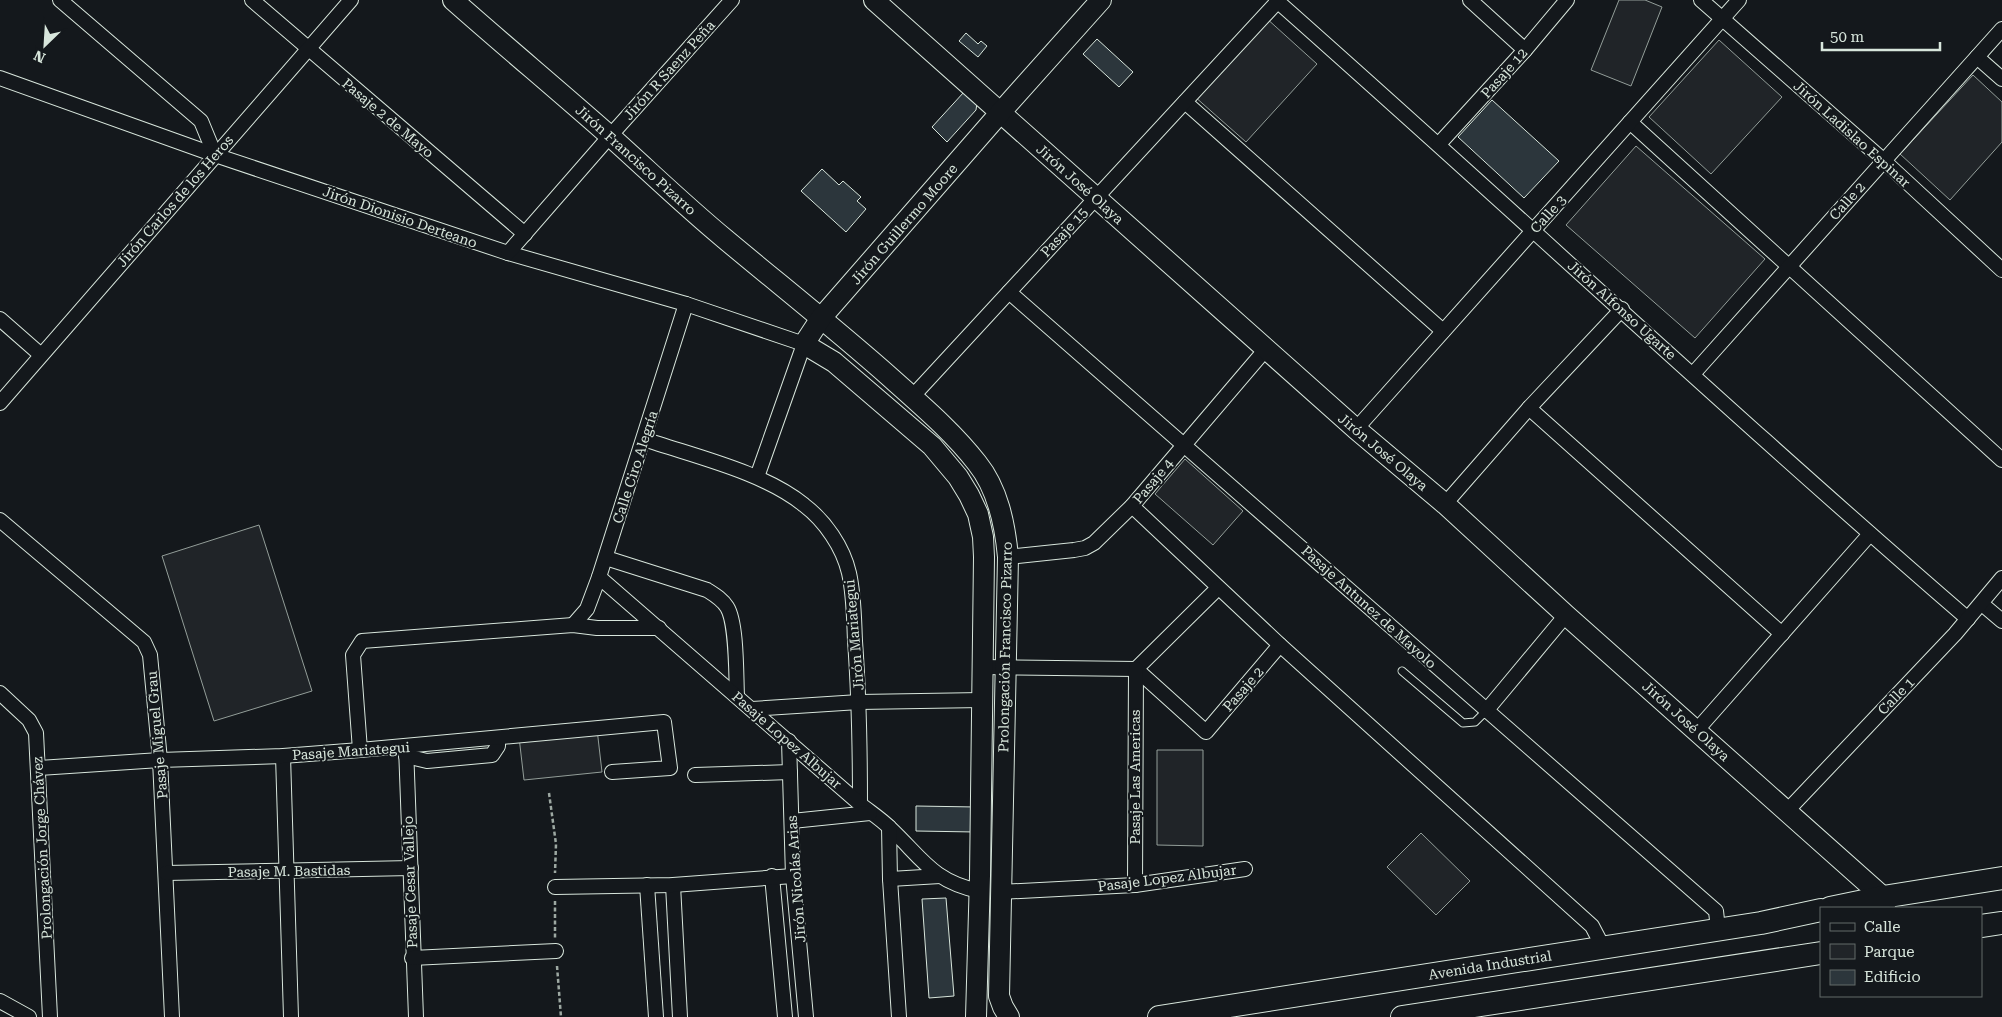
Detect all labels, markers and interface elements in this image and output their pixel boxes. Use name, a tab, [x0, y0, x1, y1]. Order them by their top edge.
street label: Jirón R Saenz Peña	[620, 17, 718, 123]
north arrow	[20, 20, 70, 70]
scale bar	[1822, 20, 1940, 52]
text: 50 m	[1830, 28, 1865, 46]
street label: Pasaje 12	[1477, 45, 1531, 101]
text: N	[31, 47, 48, 66]
street label: Pasaje 2 de Mayo	[339, 75, 437, 161]
street label: Jirón Ladislao Espinar	[1790, 77, 1914, 191]
street label: Jirón Francisco Pizarro	[573, 102, 699, 218]
street label: Jirón Carlos de los Heros	[114, 132, 237, 270]
street label: Jirón José Olaya	[1033, 141, 1127, 228]
street label: Jirón Guillermo Moore	[847, 160, 961, 287]
street label: Calle 2	[1826, 179, 1868, 223]
street label: Jirón Dionisio Derteano	[321, 183, 479, 251]
street label: Calle 3	[1527, 192, 1569, 236]
street label: Pasaje 15	[1037, 204, 1091, 260]
street label: Jirón Alfonso Ugarte	[1565, 257, 1680, 363]
street label: Calle Ciro Alegría	[609, 408, 661, 525]
street label: Jirón José Olaya	[1335, 410, 1431, 494]
street label: Pasaje 4	[1130, 455, 1176, 507]
street label: Prolongación Francisco Pizarro	[995, 541, 1015, 753]
street label: Pasaje Antunez de Mayolo	[1298, 542, 1440, 672]
street label: Jirón Mariategui	[841, 578, 867, 691]
street label: Pasaje 2	[1219, 663, 1267, 714]
street label: Pasaje Miguel Grau	[143, 670, 171, 800]
street label: Calle 1	[1874, 674, 1918, 718]
street label: Jirón José Olaya	[1639, 678, 1733, 765]
street label: Pasaje Lopez Albujar	[729, 688, 845, 792]
street label: Pasaje Las Americas	[1127, 709, 1143, 844]
street label: Pasaje Mariategui	[292, 739, 411, 763]
street label: Prolongación Jorge Chávez	[29, 756, 55, 940]
street label: Jirón Nicolás Arias	[784, 814, 808, 943]
street label: Pasaje Cesar Vallejo	[400, 815, 420, 949]
street label: Pasaje M. Bastidas	[228, 862, 351, 880]
street label: Pasaje Lopez Albujar	[1097, 862, 1237, 894]
legend	[1820, 907, 1982, 997]
text: Calle	[1864, 918, 1900, 936]
text: Parque	[1864, 943, 1915, 961]
street label: Avenida Industrial	[1427, 947, 1553, 983]
text: Edificio	[1864, 968, 1921, 986]

